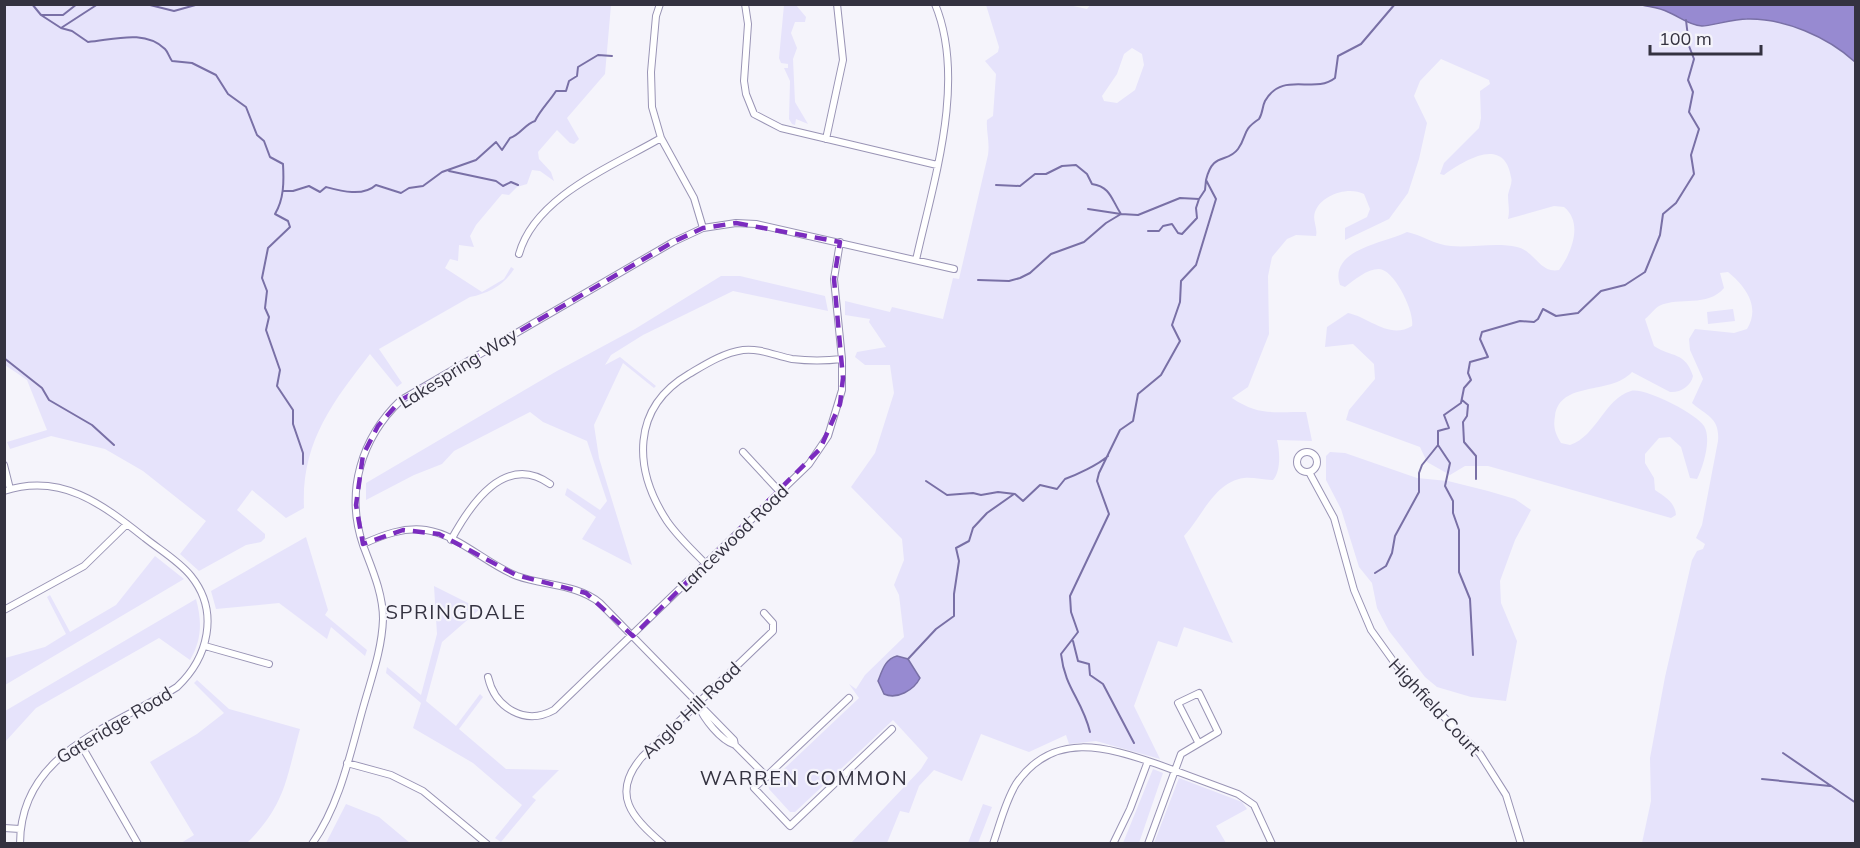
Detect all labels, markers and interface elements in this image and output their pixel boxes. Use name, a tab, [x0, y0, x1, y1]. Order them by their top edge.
scale bar	[1650, 18, 1761, 56]
text: 100 m	[1659, 27, 1712, 50]
street label: Lakespring Way	[395, 322, 522, 414]
street label: Lancewood Road	[673, 479, 793, 597]
district label: SPRINGDALE	[385, 599, 527, 624]
street label: Highfield Court	[1384, 653, 1486, 761]
street label: Anglo Hill Road	[636, 657, 746, 763]
street label: Gateridge Road	[52, 681, 176, 769]
district label: WARREN COMMON	[700, 765, 908, 790]

